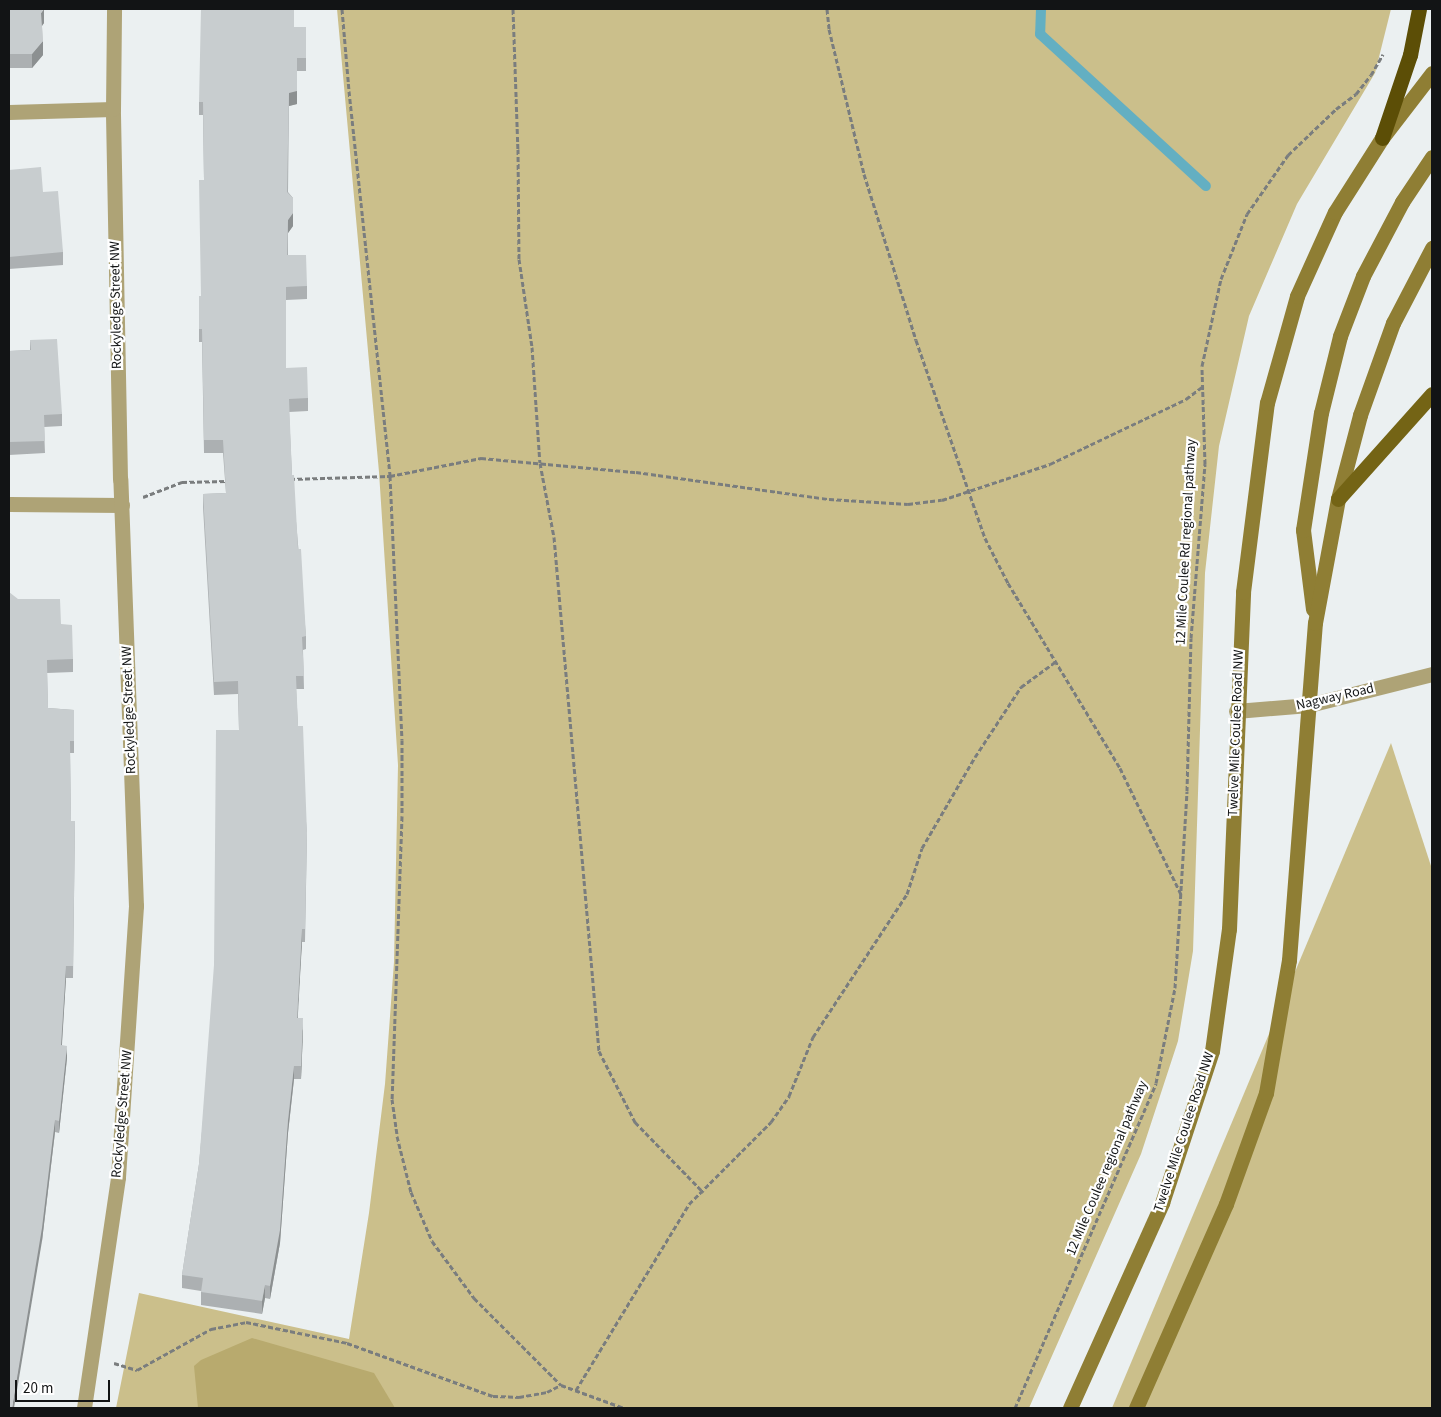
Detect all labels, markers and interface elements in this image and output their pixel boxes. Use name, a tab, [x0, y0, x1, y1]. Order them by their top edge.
street label: Rockyledge Street NW	[106, 241, 126, 369]
street label: 12 Mile Coulee Rd regional pathway	[1172, 438, 1200, 646]
street label: Rockyledge Street NW	[118, 646, 140, 774]
street label: Twelve Mile Coulee Road NW	[1225, 649, 1247, 817]
street label: Nagway Road	[1294, 680, 1376, 714]
street label: Rockyledge Street NW	[108, 1049, 136, 1179]
street label: Twelve Mile Coulee Road NW	[1150, 1050, 1218, 1214]
street label: 12 Mile Coulee regional pathway	[1063, 1078, 1151, 1258]
scale bar	[18, 1370, 112, 1402]
text: 20 m	[23, 1378, 53, 1399]

